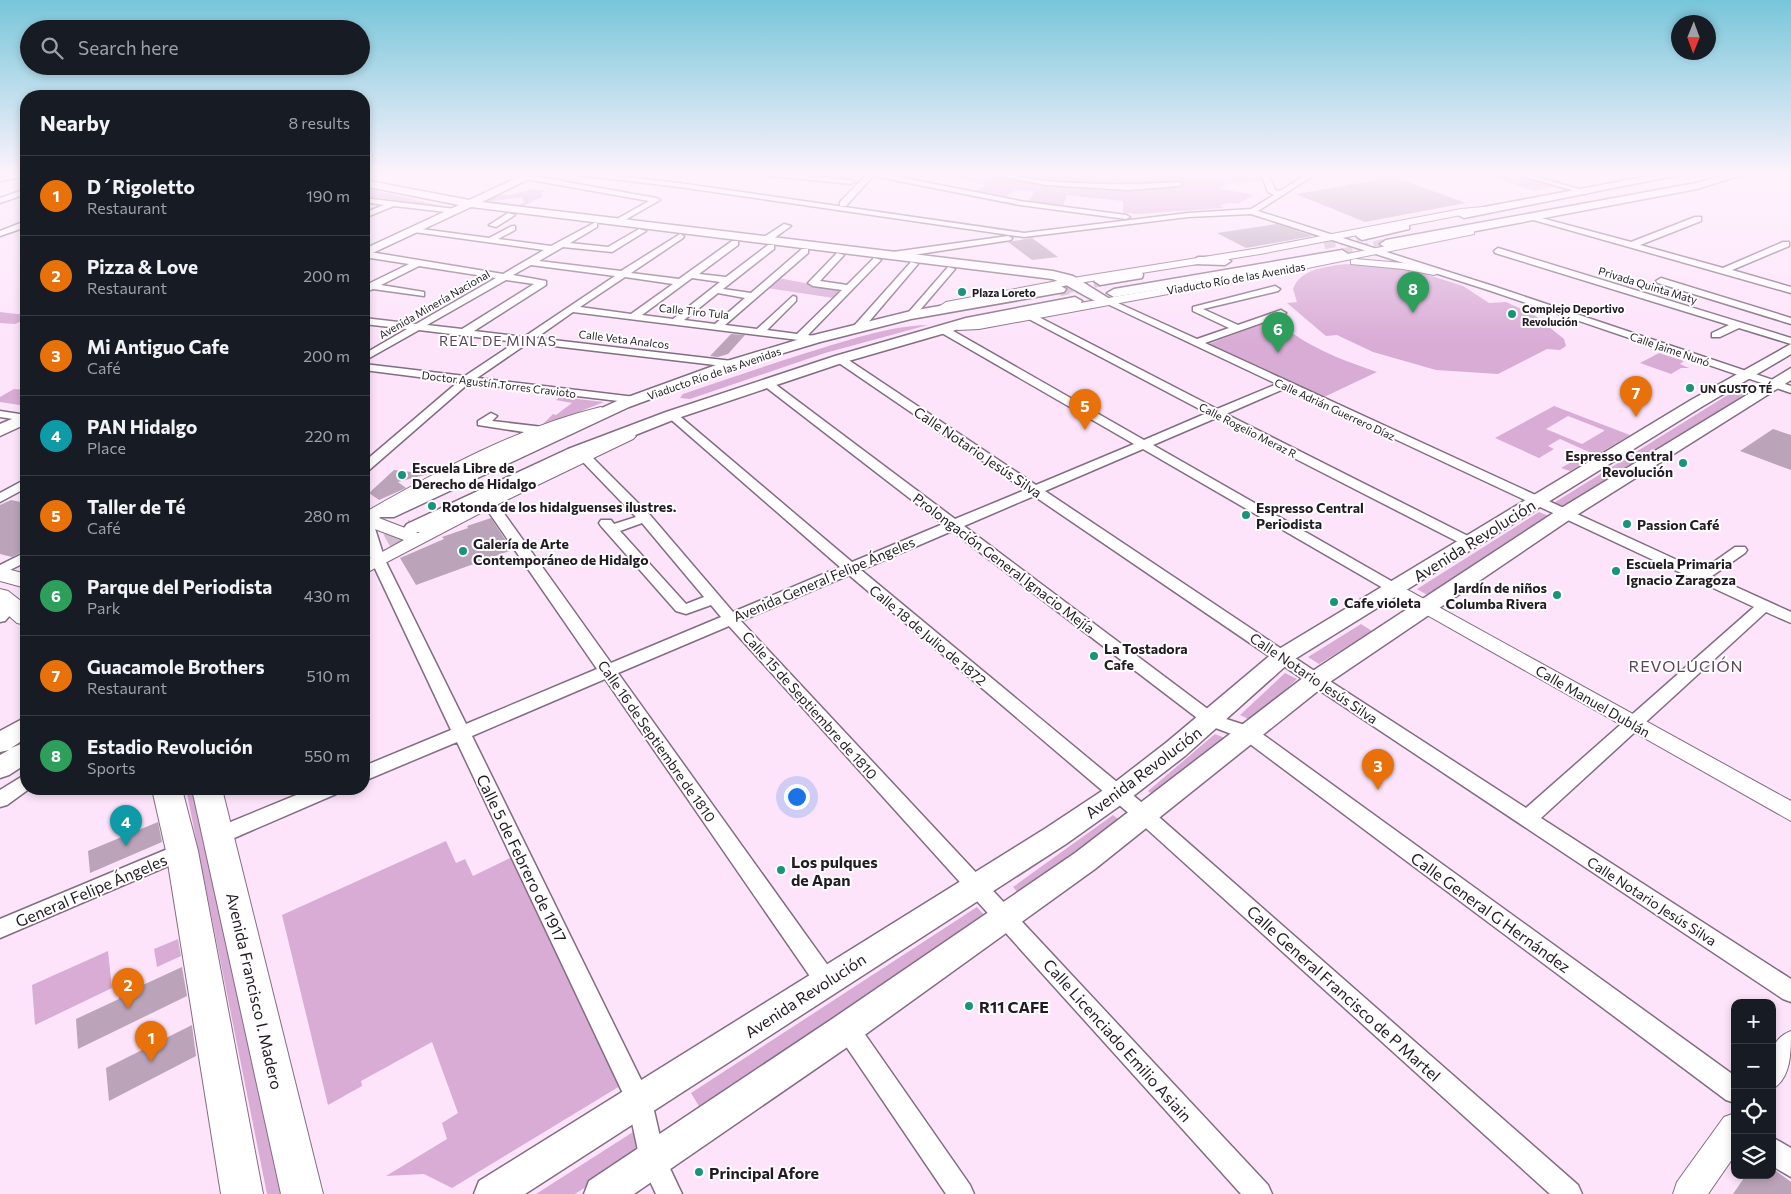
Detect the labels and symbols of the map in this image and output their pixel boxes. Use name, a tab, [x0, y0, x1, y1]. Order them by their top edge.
north arrow	[1671, 15, 1716, 60]
street label: Viaducto Río de las Avenidas	[1166, 259, 1306, 297]
street label: Privada Quinta Maty	[1597, 264, 1699, 306]
street label: Avenida Minería Nacional	[376, 267, 492, 341]
pin: 8	[1397, 272, 1429, 313]
marker: Plaza Loreto	[956, 286, 968, 298]
place label: Plaza Loreto	[972, 286, 1036, 299]
street label: Calle Tiro Tula	[658, 301, 730, 321]
place label: Complejo Deportivo Revolución	[1522, 302, 1625, 328]
marker: Complejo Deportivo Revolución	[1506, 308, 1518, 320]
pin: 6	[1262, 312, 1294, 353]
street label: Calle Veta Analcos	[578, 327, 670, 351]
street label: Calle Jaime Nunó	[1628, 329, 1712, 370]
district label: REAL DE MINAS	[439, 332, 557, 349]
street label: Viaducto Río de las Avenidas	[645, 344, 783, 402]
street label: Doctor Agustín Torres Cravioto	[421, 368, 577, 400]
street label: Calle Adrián Guerrero Díaz	[1273, 375, 1398, 443]
pin: 7	[1620, 376, 1652, 417]
place label: UN GUSTO TÉ	[1700, 381, 1773, 395]
marker: UN GUSTO TÉ	[1684, 382, 1696, 394]
pin: 5	[1069, 389, 1101, 430]
street label: Calle Rogelio Meraz R	[1197, 400, 1299, 461]
street label: Calle Notario Jesús Silva	[911, 403, 1045, 501]
place label: Espresso Central Revolución	[1565, 447, 1673, 480]
marker: Espresso Central Revolución	[1677, 457, 1689, 469]
place label: Escuela Libre de Derecho de Hidalgo	[412, 459, 536, 492]
marker: Escuela Libre de Derecho de Hidalgo	[396, 469, 408, 481]
street label: Prolongación General Ignacio Mejía	[910, 489, 1098, 637]
street label: Avenida Revolución	[1409, 495, 1539, 585]
place label: Rotonda de los hidalguenses ilustres.	[442, 498, 677, 515]
place label: Espresso Central Periodista	[1256, 499, 1364, 532]
marker: Rotonda de los hidalguenses ilustres.	[426, 500, 438, 512]
marker: Espresso Central Periodista	[1240, 509, 1252, 521]
place label: Passion Café	[1637, 516, 1719, 533]
marker: Passion Café	[1621, 518, 1633, 530]
street label: Avenida General Felipe Ángeles	[731, 533, 917, 625]
place label: Galería de Arte Contemporáneo de Hidalgo	[473, 535, 649, 568]
marker: Galería de Arte Contemporáneo de Hidalgo	[457, 545, 469, 557]
place label: Escuela Primaria Ignacio Zaragoza	[1626, 555, 1736, 588]
marker: Escuela Primaria Ignacio Zaragoza	[1610, 565, 1622, 577]
place label: Jardín de niños Columba Rivera	[1445, 579, 1547, 612]
street label: Calle 18 de Julio de 1872	[866, 581, 990, 689]
marker: Jardín de niños Columba Rivera	[1551, 589, 1563, 601]
place label: Cafe violeta	[1344, 594, 1421, 611]
marker: Cafe violeta	[1328, 596, 1340, 608]
street label: Calle 15 de Septiembre de 1810	[739, 628, 881, 782]
street label: Calle Notario Jesús Silva	[1247, 629, 1381, 727]
place label: La Tostadora Cafe	[1104, 640, 1188, 673]
marker: La Tostadora Cafe	[1088, 650, 1100, 662]
district label: REVOLUCIÓN	[1628, 656, 1744, 675]
street label: Calle 16 de Septiembre de 1810	[595, 657, 719, 825]
street label: Calle Manuel Dublán	[1533, 661, 1653, 741]
street label: Avenida Revolución	[1081, 722, 1205, 822]
pin: 3	[1362, 749, 1394, 790]
street label: Calle 5 de Febrero de 1917	[473, 771, 571, 945]
your location	[784, 784, 810, 810]
pin: 4	[110, 805, 142, 846]
street label: Calle General G Hernández	[1408, 848, 1574, 976]
street label: General Felipe Ángeles	[12, 849, 170, 931]
place label: Los pulques de Apan	[791, 852, 878, 889]
street label: Calle Notario Jesús Silva	[1584, 853, 1720, 949]
marker: Los pulques de Apan	[775, 864, 787, 876]
street label: Avenida Francisco I. Madero	[223, 891, 287, 1091]
street label: Calle General Francisco de P Martel	[1243, 901, 1445, 1085]
street label: Avenida Revolución	[741, 949, 869, 1041]
street label: Calle Licenciado Emilio Asiain	[1040, 955, 1196, 1125]
pin: 2	[112, 968, 144, 1009]
place label: R11 CAFE	[979, 997, 1049, 1016]
marker: R11 CAFE	[963, 1000, 975, 1012]
pin: 1	[135, 1021, 167, 1062]
place label: Principal Afore	[709, 1163, 819, 1182]
marker: Principal Afore	[693, 1166, 705, 1178]

